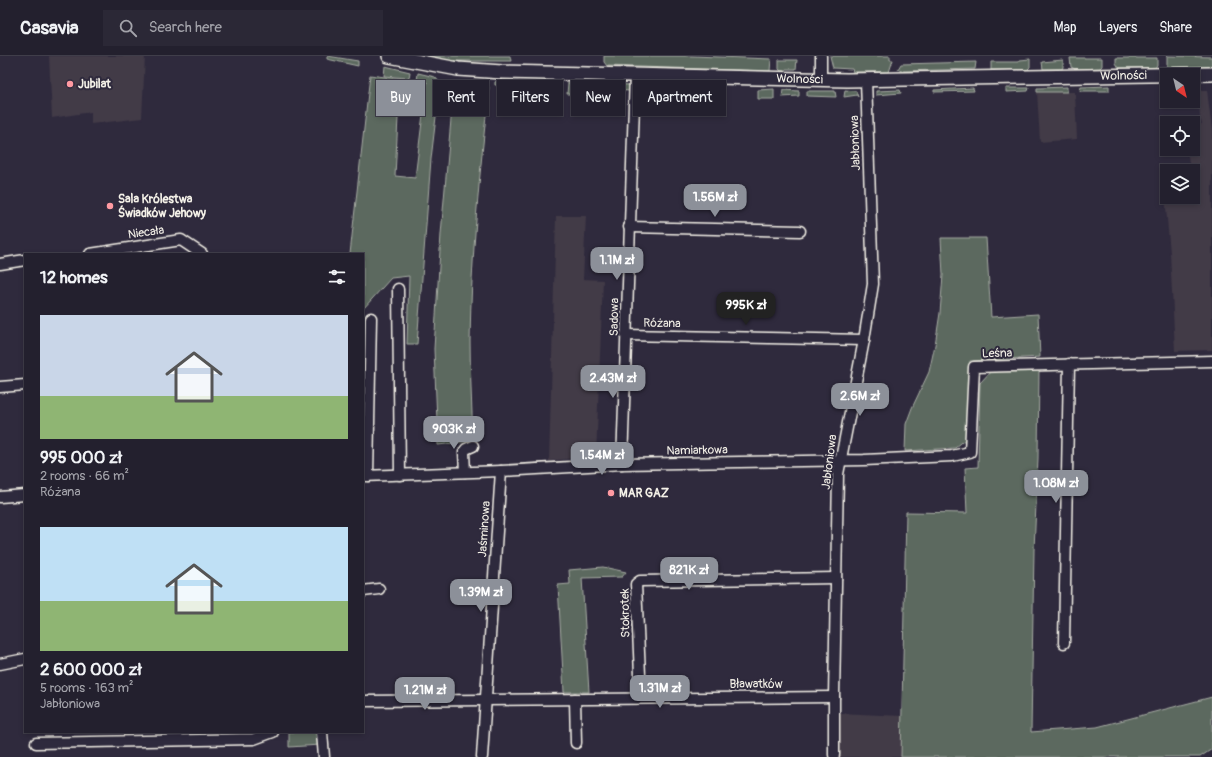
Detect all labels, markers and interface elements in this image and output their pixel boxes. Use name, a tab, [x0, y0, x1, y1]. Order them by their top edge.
search box	[103, 10, 383, 46]
text: Casavia	[20, 16, 79, 40]
icon: search	[117, 17, 139, 39]
text: Search here	[149, 18, 222, 37]
text: Map	[1054, 19, 1077, 36]
text: Layers	[1099, 19, 1137, 36]
text: Share	[1159, 19, 1192, 36]
street label: Wolności	[1100, 68, 1147, 84]
north arrow	[1160, 68, 1200, 108]
map controls	[1160, 68, 1200, 204]
street label: Wolności	[776, 71, 823, 87]
place label: Jubilat	[78, 77, 112, 92]
marker: Jubilat	[65, 79, 75, 89]
chip: Buy	[376, 80, 425, 116]
chip: Rent	[433, 80, 489, 116]
chip: Filters	[497, 80, 563, 116]
chip: New	[571, 80, 625, 116]
chip: Apartment	[633, 80, 726, 116]
street label: Jabłoniowa	[847, 115, 864, 171]
button: locate	[1160, 116, 1200, 156]
button: layers	[1160, 164, 1200, 204]
pin: 1.56M zł	[674, 184, 756, 218]
text: 1.56M zł	[693, 189, 737, 205]
place label: Sala Królestwa Świadków Jehowy	[118, 192, 207, 221]
marker: Sala Królestwa Świadków Jehowy	[105, 201, 115, 211]
street label: Niecała	[127, 222, 166, 242]
pin: 1.1M zł	[580, 247, 654, 281]
text: 1.1M zł	[599, 252, 635, 268]
icon: filters	[326, 266, 348, 288]
text: 12 homes	[40, 267, 108, 288]
pin: 995K zł	[709, 292, 783, 326]
street label: Sadowa	[607, 297, 622, 336]
text: 995K zł	[725, 297, 767, 313]
street label: Różana	[643, 316, 681, 331]
icon: home	[158, 341, 230, 413]
street label: Leśna	[982, 345, 1013, 362]
pin: 2.43M zł	[572, 365, 654, 399]
text: 2.43M zł	[589, 370, 637, 386]
pin: 2.6M zł	[823, 383, 897, 417]
text: 2.6M zł	[840, 388, 880, 404]
pin: 903K zł	[417, 416, 491, 450]
text: 903K zł	[432, 421, 476, 437]
street label: Jabłoniowa	[819, 433, 840, 490]
pin: 1.54M zł	[561, 442, 643, 476]
street label: Namiarkowa	[666, 442, 728, 459]
text: 995 000 zł	[40, 447, 122, 468]
text: 1.54M zł	[580, 447, 624, 463]
text: 2 rooms · 66 m²	[40, 468, 129, 484]
pin: 1.08M zł	[1015, 470, 1097, 504]
text: 1.08M zł	[1033, 475, 1079, 491]
text: Różana	[40, 484, 80, 500]
place label: MAR GAZ	[619, 486, 670, 501]
marker: MAR GAZ	[606, 488, 616, 498]
street label: Jaśminowa	[475, 500, 494, 558]
icon: home	[158, 553, 230, 625]
pin: 821K zł	[652, 557, 726, 591]
text: 821K zł	[669, 562, 709, 578]
pin: 1.39M zł	[440, 579, 522, 613]
text: 1.39M zł	[459, 584, 503, 600]
street label: Stokrotek	[618, 588, 633, 638]
text: 2 600 000 zł	[40, 659, 142, 680]
pin: 1.31M zł	[619, 675, 701, 709]
pin: 1.21M zł	[384, 677, 466, 711]
street label: Bławatków	[729, 677, 783, 692]
text: 5 rooms · 163 m²	[40, 680, 134, 696]
text: 1.31M zł	[639, 680, 681, 696]
text: 1.21M zł	[404, 682, 446, 698]
text: Jabłoniowa	[40, 696, 100, 712]

